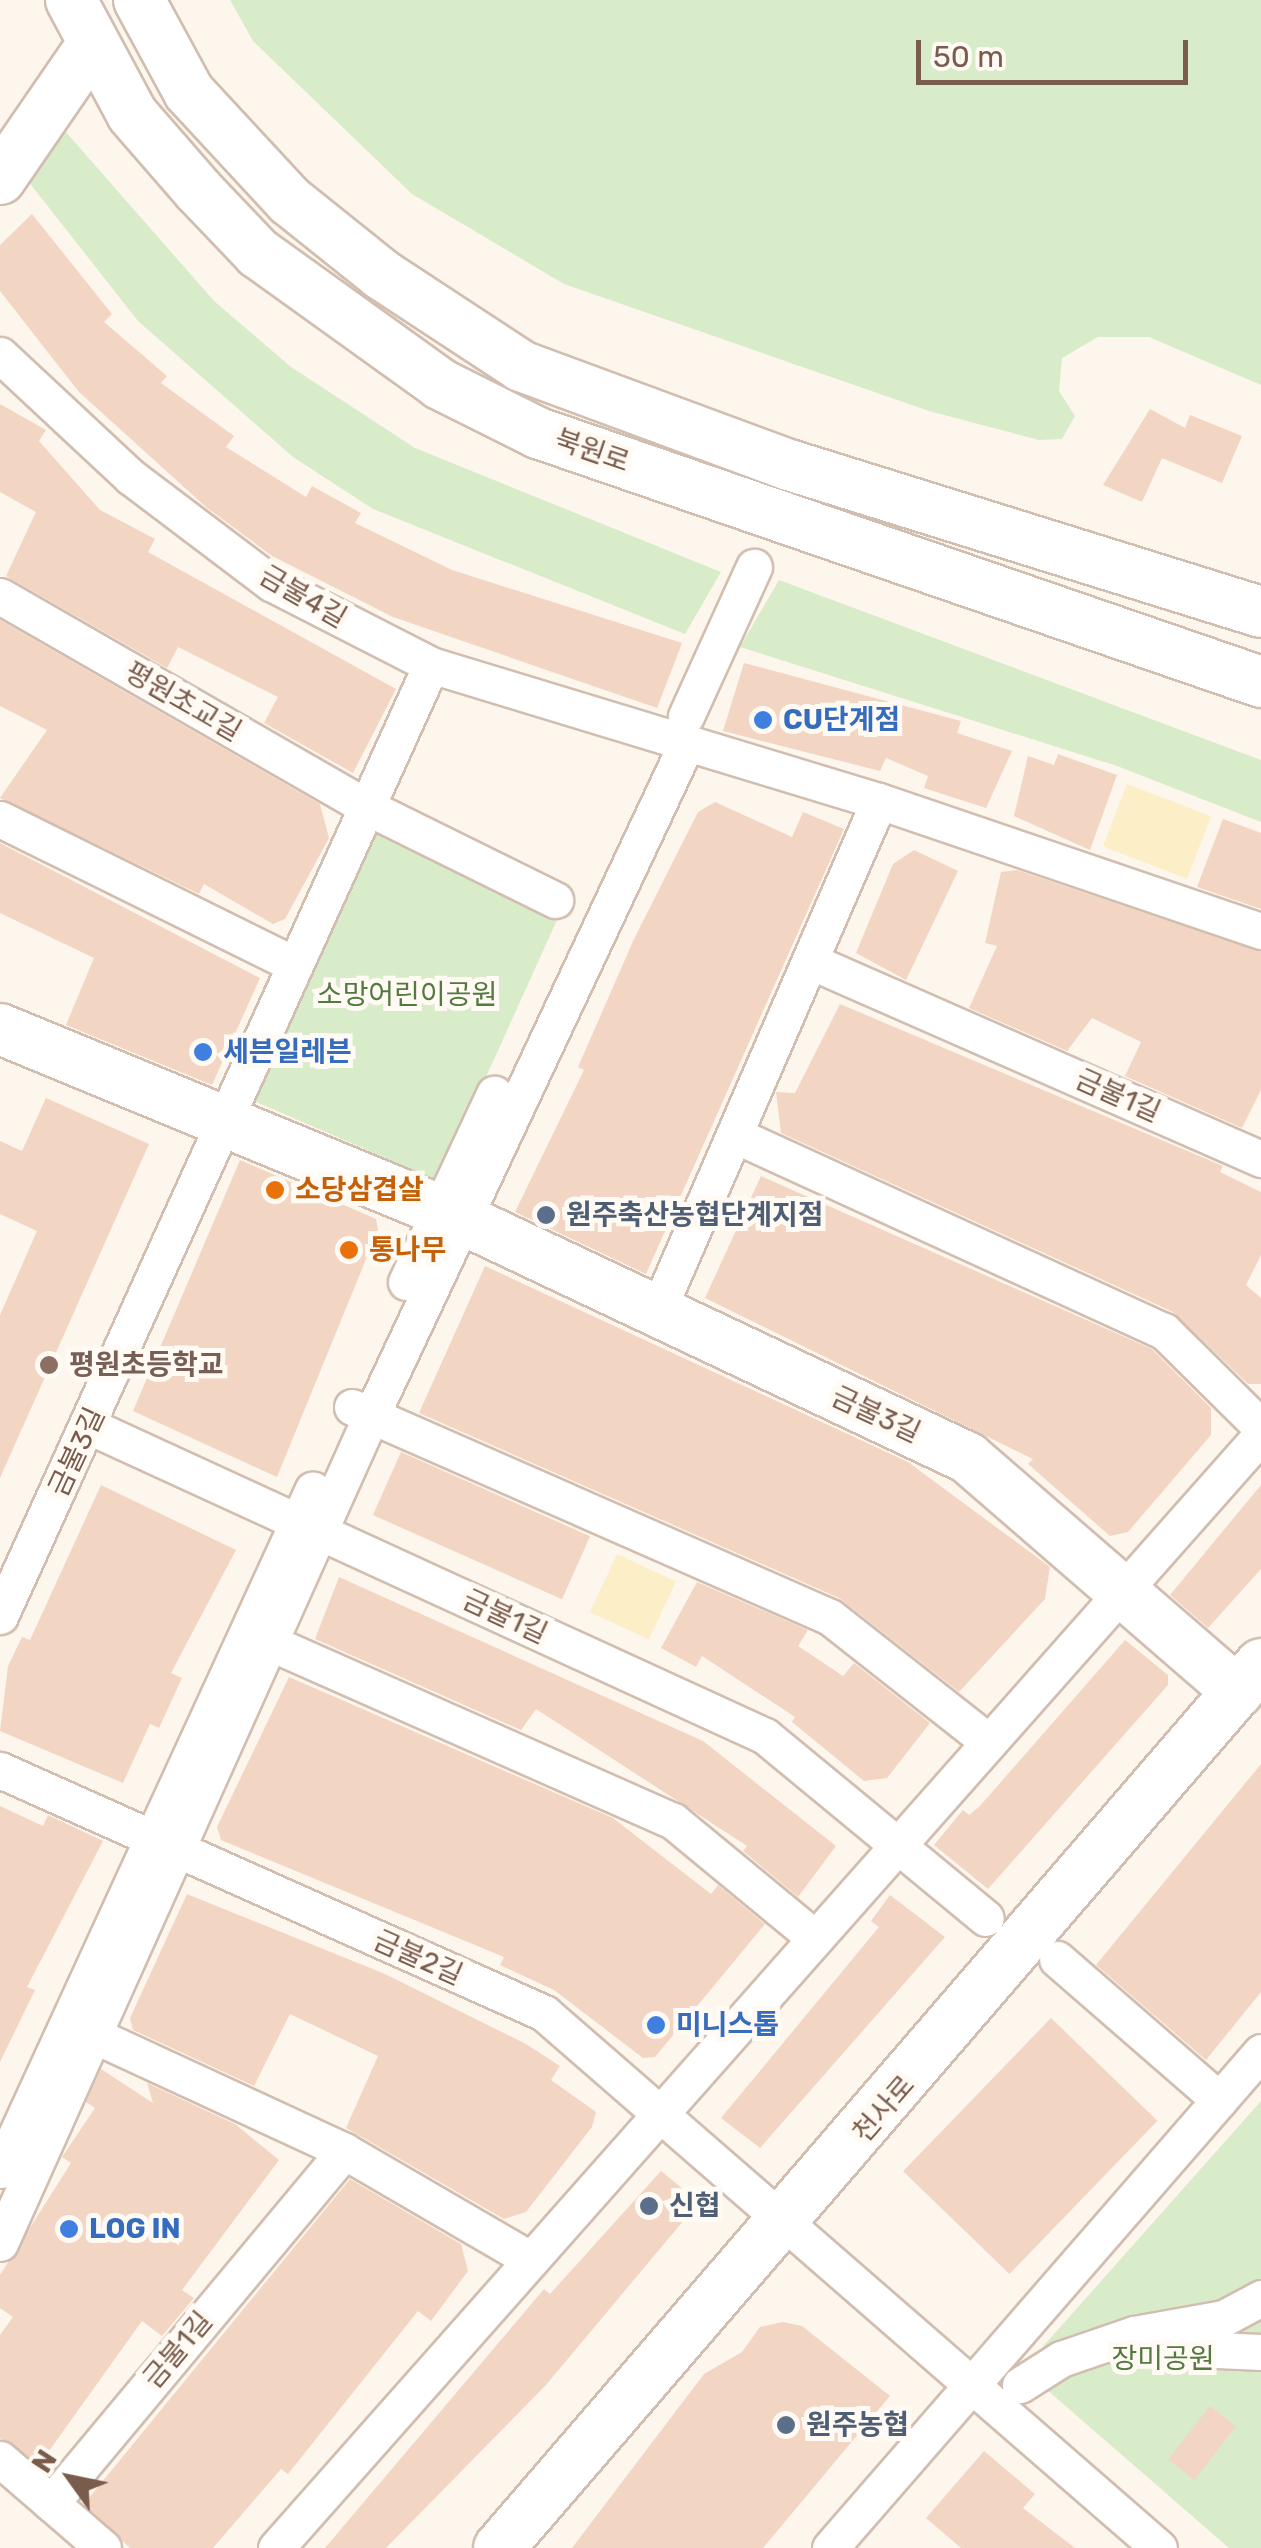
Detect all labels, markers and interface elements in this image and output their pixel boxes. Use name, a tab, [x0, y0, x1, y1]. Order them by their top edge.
scale bar	[921, 20, 1194, 82]
text: 50 m	[933, 39, 1004, 75]
street label: 북원로	[550, 423, 634, 479]
street label: 금불4길	[254, 559, 352, 635]
street label: 평원초교길	[119, 655, 247, 749]
place label: CU단계점	[783, 703, 900, 737]
marker: CU단계점	[752, 709, 774, 731]
park label: 소망어린이공원	[317, 978, 497, 1012]
place label: 세븐일레븐	[223, 1035, 352, 1069]
marker: 세븐일레븐	[192, 1041, 214, 1063]
street label: 금불1길	[1070, 1062, 1166, 1130]
place label: 소당삼겹살	[295, 1173, 424, 1207]
marker: 소당삼겹살	[264, 1179, 286, 1201]
place label: 원주축산농협단계지점	[566, 1198, 824, 1232]
marker: 원주축산농협단계지점	[535, 1204, 557, 1226]
place label: 통나무	[369, 1233, 446, 1267]
marker: 통나무	[338, 1239, 360, 1261]
place label: 평원초등학교	[69, 1348, 224, 1382]
marker: 평원초등학교	[38, 1354, 60, 1376]
street label: 금불3길	[826, 1380, 926, 1450]
street label: 금불3길	[42, 1402, 112, 1502]
street label: 금불1길	[457, 1583, 553, 1651]
street label: 금불2길	[368, 1924, 468, 1992]
place label: 미니스톱	[676, 2008, 779, 2042]
marker: 미니스톱	[645, 2014, 667, 2036]
street label: 천사로	[846, 2069, 922, 2149]
place label: 신협	[669, 2189, 721, 2223]
marker: 신협	[638, 2195, 660, 2217]
place label: LOG IN	[89, 2212, 181, 2246]
marker: LOG IN	[58, 2218, 80, 2240]
street label: 금불1길	[136, 2305, 220, 2395]
park label: 장미공원	[1111, 2342, 1215, 2376]
place label: 원주농협	[806, 2408, 909, 2442]
marker: 원주농협	[775, 2414, 797, 2436]
north arrow	[20, 2428, 120, 2528]
text: N	[25, 2444, 64, 2479]

